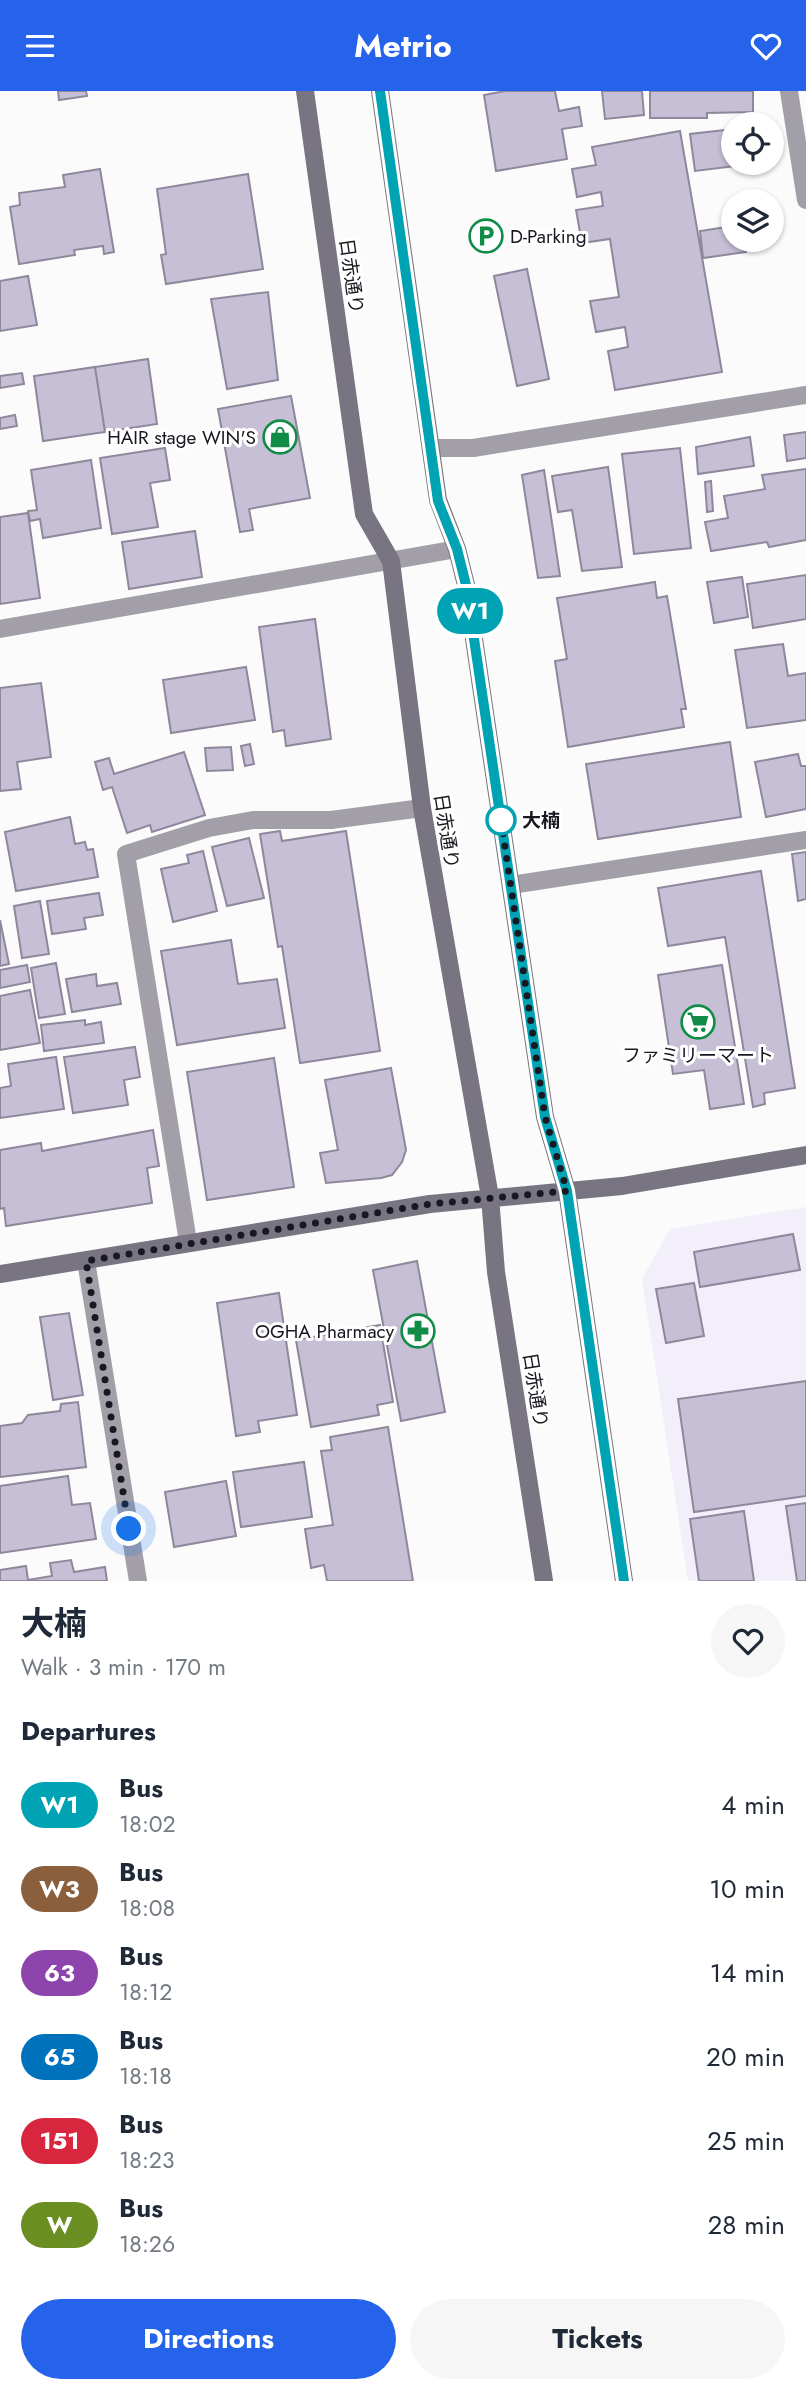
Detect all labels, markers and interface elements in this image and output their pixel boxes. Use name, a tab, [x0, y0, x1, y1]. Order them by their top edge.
text: Metrio	[354, 23, 452, 69]
icon: menu	[21, 27, 59, 65]
icon: heart	[747, 27, 785, 65]
map controls	[721, 112, 784, 252]
button: locate	[721, 112, 784, 175]
button: layers	[721, 189, 784, 252]
parking icon: D-Parking	[467, 217, 505, 255]
place label: D-Parking	[510, 223, 587, 250]
street label: 日赤通り	[333, 237, 370, 316]
shop icon: HAIR stage WIN'S	[261, 418, 299, 456]
place label: HAIR stage WIN'S	[107, 424, 256, 451]
line badge: W1	[438, 588, 502, 634]
text: W1	[451, 593, 489, 628]
street label: 日赤通り	[427, 791, 466, 871]
marker: 大楠	[486, 805, 516, 835]
place label: 大楠	[522, 807, 560, 834]
supermarket icon: ファミリーマート	[679, 1003, 717, 1041]
place label: ファミリーマート	[622, 1042, 774, 1069]
pharmacy icon: OGHA Pharmacy	[399, 1312, 437, 1350]
place label: OGHA Pharmacy	[255, 1318, 395, 1345]
street label: 日赤通り	[516, 1350, 555, 1430]
your location	[111, 1511, 146, 1546]
text: 大楠	[21, 1600, 87, 1647]
button: heart	[711, 1604, 785, 1678]
text: Walk · 3 min · 170 m	[21, 1650, 226, 1684]
text: Departures	[21, 1712, 156, 1750]
text: Bus	[119, 1769, 163, 1807]
text: 4 min	[721, 1786, 785, 1824]
text: W1	[41, 1787, 78, 1822]
text: 18:02	[119, 1807, 176, 1841]
text: Bus	[119, 1853, 163, 1891]
text: 10 min	[709, 1870, 785, 1908]
text: W3	[39, 1871, 80, 1906]
text: 18:08	[119, 1891, 175, 1925]
text: Bus	[119, 1937, 163, 1975]
text: 14 min	[710, 1954, 785, 1992]
text: 63	[44, 1955, 75, 1990]
text: 18:12	[119, 1975, 172, 2009]
text: Bus	[119, 2021, 163, 2059]
text: 20 min	[706, 2038, 785, 2076]
text: 65	[44, 2039, 75, 2074]
text: 18:18	[119, 2059, 172, 2093]
text: Bus	[119, 2105, 163, 2143]
text: 25 min	[707, 2122, 785, 2160]
text: 151	[40, 2123, 79, 2158]
text: 18:23	[119, 2143, 174, 2177]
text: Bus	[119, 2189, 163, 2227]
text: 28 min	[708, 2206, 785, 2244]
text: W	[47, 2207, 72, 2242]
text: 18:26	[119, 2227, 175, 2261]
button: Directions	[21, 2299, 396, 2379]
button: Tickets	[410, 2299, 785, 2379]

